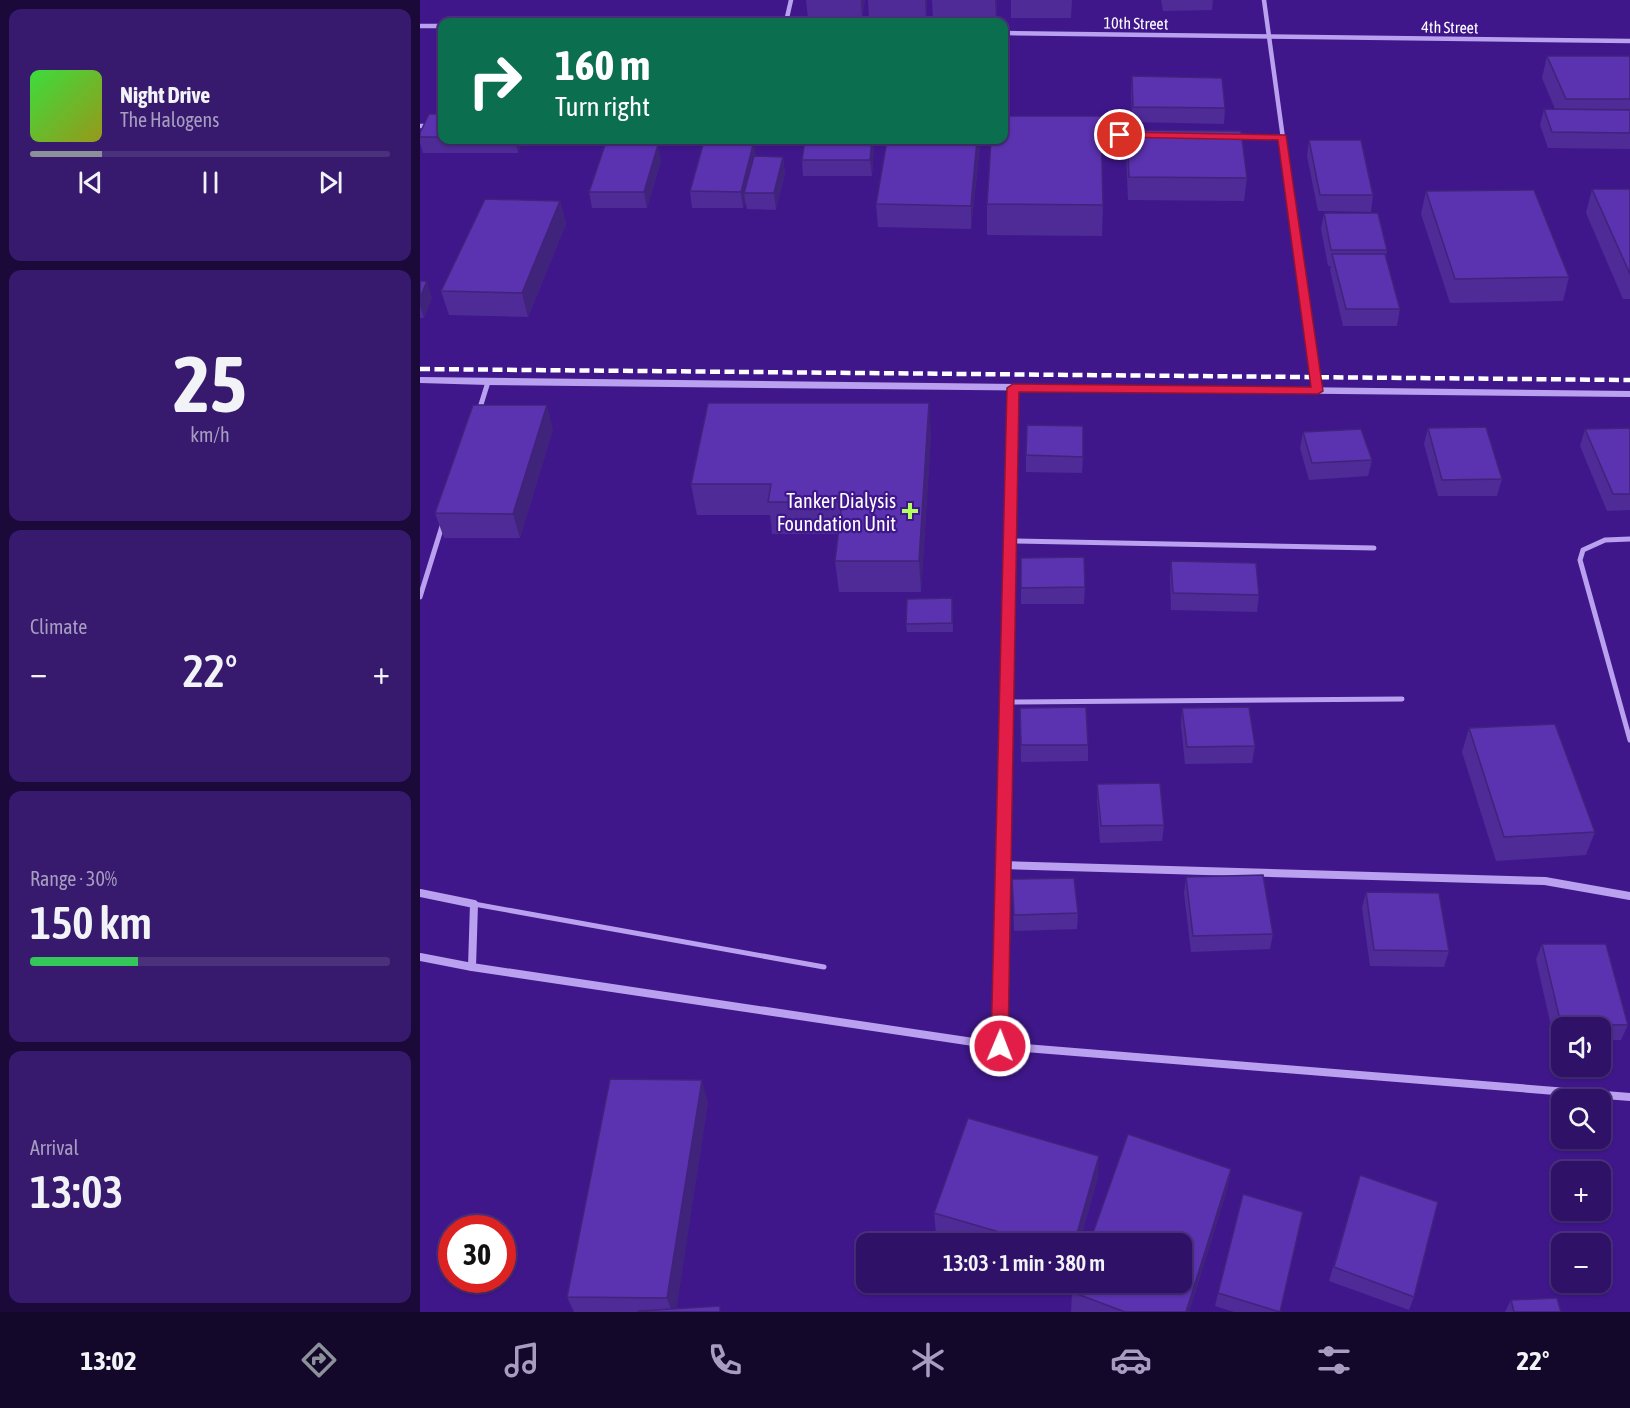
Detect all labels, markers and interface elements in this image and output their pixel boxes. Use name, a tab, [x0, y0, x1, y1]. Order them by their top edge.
street label: 10th Street	[1103, 13, 1169, 33]
street label: 4th Street	[1421, 18, 1479, 37]
text: 160 m	[555, 41, 650, 89]
icon: right	[456, 42, 534, 120]
text: Night Drive	[120, 82, 210, 108]
text: Turn right	[555, 91, 650, 122]
text: The Halogens	[120, 108, 219, 131]
pin	[1094, 109, 1145, 160]
icon: arrive	[1103, 118, 1136, 151]
icon: previous	[74, 166, 107, 199]
icon: pause	[194, 166, 227, 199]
icon: next	[314, 166, 347, 199]
text: 25	[173, 339, 247, 429]
text: km/h	[190, 423, 230, 446]
place label: Tanker Dialysis Foundation Unit	[777, 489, 896, 535]
marker: Tanker Dialysis Foundation Unit	[901, 502, 919, 520]
text: Climate	[30, 615, 87, 638]
text: 22°	[183, 645, 237, 697]
text: −	[30, 653, 47, 691]
text: +	[373, 653, 390, 691]
text: Range · 30%	[30, 867, 117, 890]
text: 150 km	[30, 897, 152, 949]
position arrow	[968, 1014, 1032, 1078]
map controls	[1551, 1017, 1611, 1293]
button: sound	[1551, 1017, 1611, 1077]
button: search	[1551, 1089, 1611, 1149]
text: Arrival	[30, 1136, 79, 1159]
button: +	[1551, 1161, 1611, 1221]
text: 13:03	[30, 1166, 124, 1218]
speed limit sign: 30	[438, 1215, 516, 1293]
button: −	[1551, 1233, 1611, 1293]
text: 13:03 · 1 min · 380 m	[943, 1250, 1105, 1276]
icon: directions	[298, 1339, 340, 1381]
icon: music	[501, 1339, 543, 1381]
icon: phone	[704, 1339, 746, 1381]
icon: climate	[907, 1339, 949, 1381]
icon: car	[1110, 1339, 1152, 1381]
icon: filters	[1313, 1339, 1355, 1381]
text: 13:02	[81, 1345, 137, 1376]
text: 22°	[1517, 1345, 1549, 1376]

